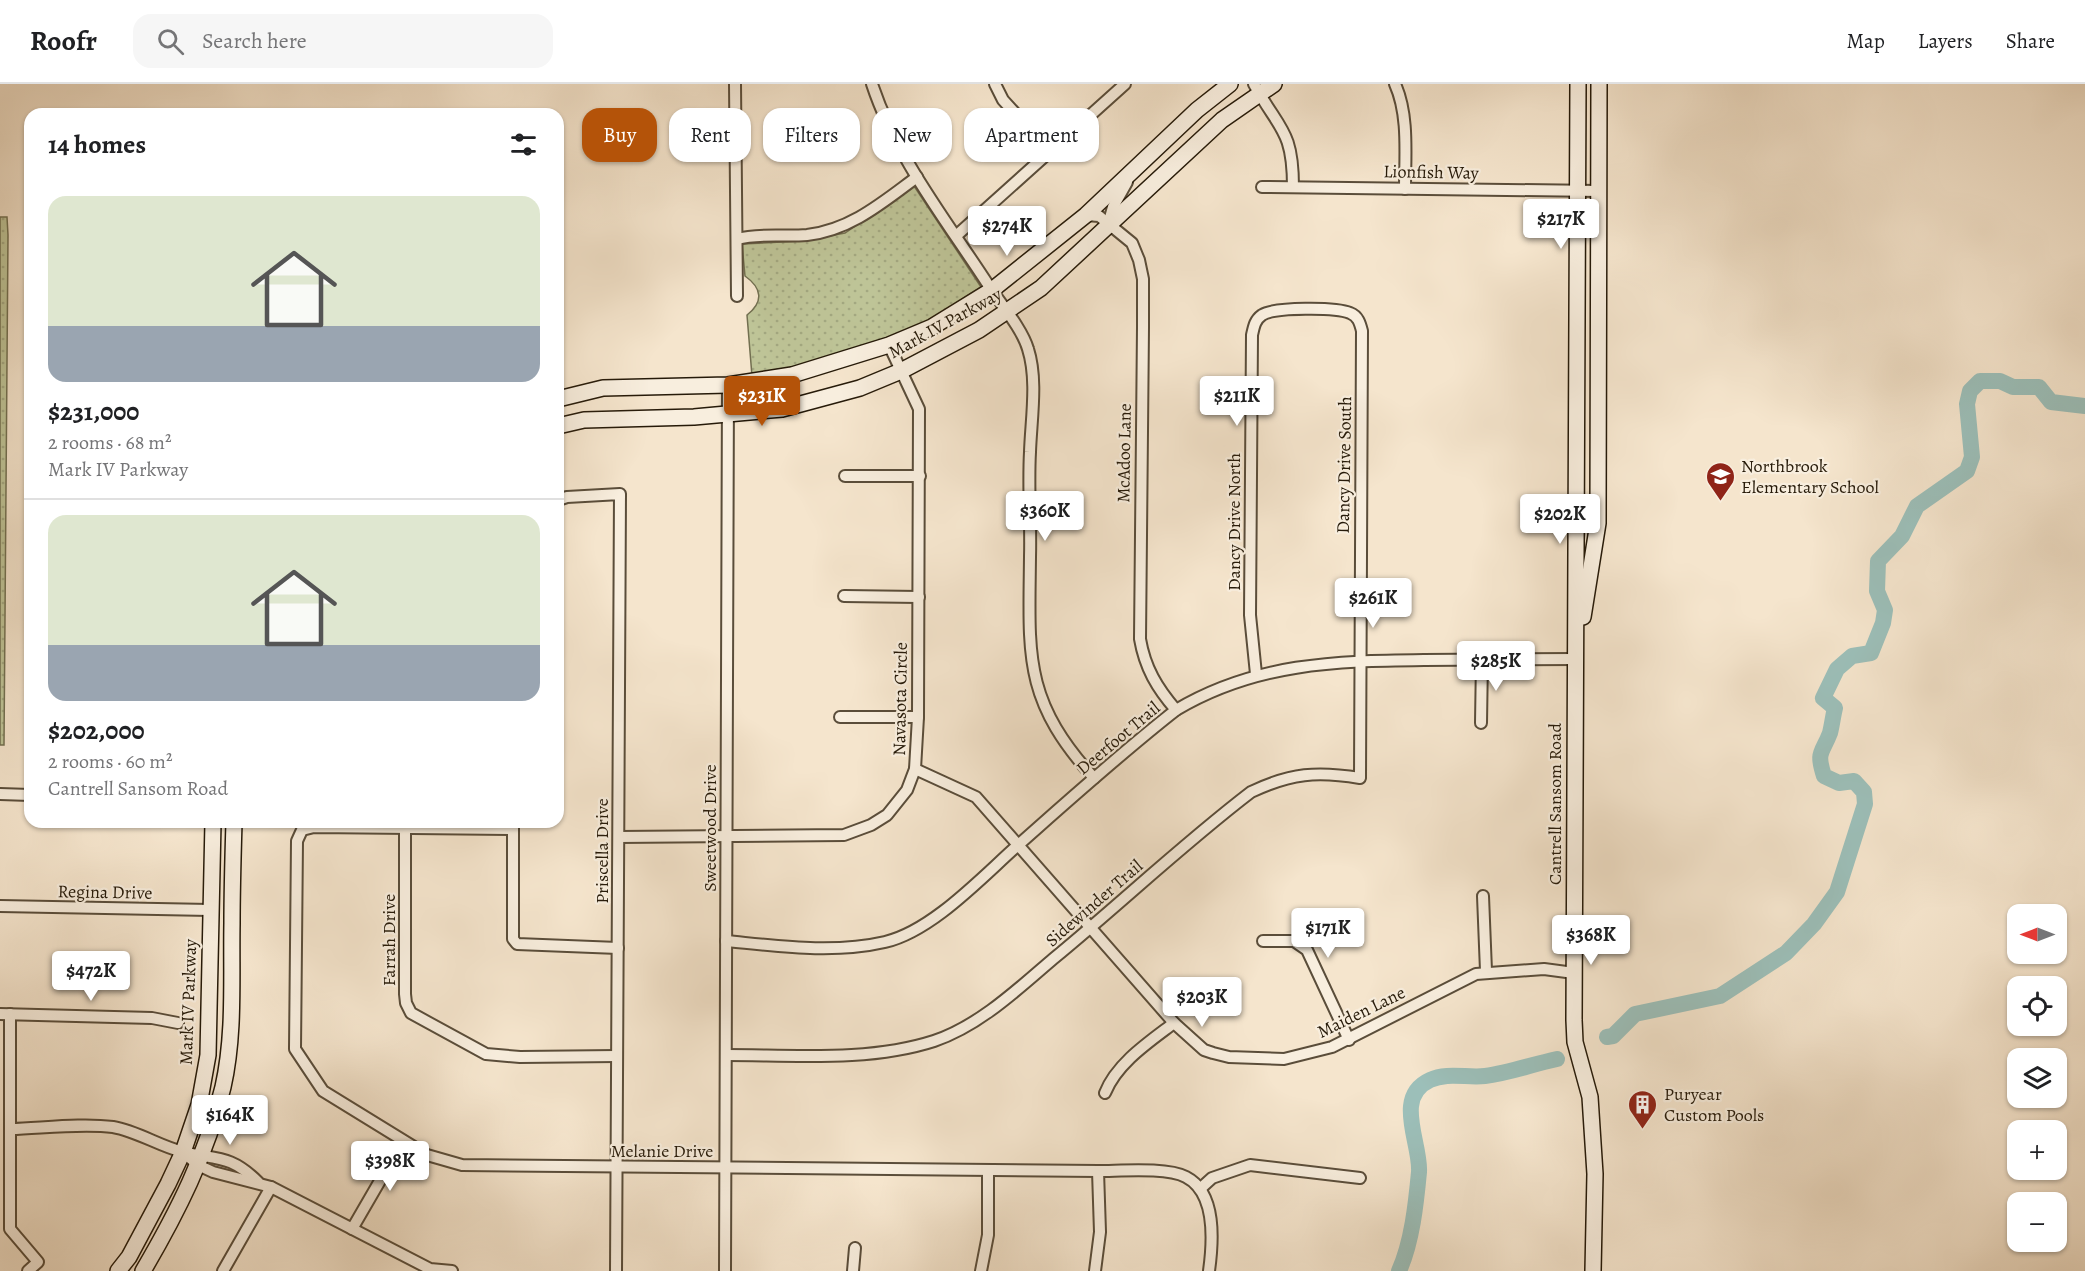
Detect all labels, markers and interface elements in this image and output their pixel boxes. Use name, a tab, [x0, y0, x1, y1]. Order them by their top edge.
search box	[133, 14, 553, 68]
text: Roofr	[30, 22, 97, 60]
icon: search	[154, 25, 187, 58]
text: Search here	[202, 26, 307, 56]
text: Map	[1846, 27, 1885, 55]
text: Layers	[1918, 27, 1973, 55]
text: Share	[2006, 27, 2055, 55]
chip: Buy	[582, 108, 657, 162]
chip: Rent	[669, 108, 751, 162]
chip: Filters	[763, 108, 860, 162]
chip: New	[872, 108, 952, 162]
chip: Apartment	[964, 108, 1099, 162]
text: 14 homes	[48, 127, 146, 162]
icon: filters	[507, 128, 540, 161]
street label: Lionfish Way	[1383, 159, 1480, 185]
pin: $217K	[1519, 199, 1603, 250]
text: $217K	[1537, 205, 1585, 232]
pin: $274K	[965, 206, 1049, 257]
text: $274K	[982, 212, 1032, 239]
icon: home	[240, 235, 348, 343]
street label: Mark IV Parkway	[884, 281, 1007, 364]
pin: $231K	[720, 376, 804, 427]
pin: $211K	[1195, 376, 1279, 427]
text: $231K	[738, 382, 786, 409]
text: $211K	[1214, 382, 1260, 409]
text: $231,000	[48, 394, 139, 429]
street label: Dancy Drive South	[1331, 396, 1357, 534]
street label: McAdoo Lane	[1111, 403, 1137, 503]
text: 2 rooms · 68 m²	[48, 429, 172, 456]
street label: Dancy Drive North	[1222, 453, 1246, 591]
place label: Northbrook Elementary School	[1741, 454, 1879, 499]
text: Mark IV Parkway	[48, 456, 188, 483]
school or university icon: Northbrook Elementary School	[1704, 460, 1736, 502]
pin: $360K	[1003, 491, 1087, 542]
pin: $202K	[1518, 494, 1602, 545]
text: $360K	[1020, 497, 1070, 524]
text: $202K	[1534, 500, 1586, 527]
icon: home	[240, 554, 348, 662]
pin: $261K	[1331, 578, 1415, 629]
text: $261K	[1349, 584, 1397, 611]
pin: $285K	[1454, 641, 1538, 692]
street label: Navasota Circle	[887, 642, 913, 756]
text: $285K	[1471, 647, 1521, 674]
street label: Deerfoot Trail	[1071, 695, 1165, 780]
text: $202,000	[48, 713, 145, 748]
street label: Cantrell Sansom Road	[1543, 723, 1567, 885]
text: 2 rooms · 60 m²	[48, 748, 172, 775]
street label: Sweetwood Drive	[698, 764, 722, 892]
text: Cantrell Sansom Road	[48, 775, 228, 802]
street label: Priscella Drive	[590, 798, 614, 904]
street label: Sidewinder Trail	[1040, 854, 1148, 952]
street label: Regina Drive	[57, 879, 153, 905]
street label: Farrah Drive	[377, 894, 401, 986]
north arrow	[2007, 904, 2067, 964]
map controls	[2007, 904, 2067, 1252]
pin: $171K	[1286, 908, 1370, 959]
text: $171K	[1305, 914, 1351, 941]
pin: $368K	[1549, 915, 1633, 966]
text: $368K	[1566, 921, 1616, 948]
street label: Mark IV Parkway	[174, 938, 202, 1065]
pin: $472K	[49, 951, 133, 1002]
text: $472K	[66, 957, 116, 984]
button: locate	[2007, 976, 2067, 1036]
pin: $203K	[1160, 977, 1244, 1028]
street label: Maiden Lane	[1313, 980, 1409, 1044]
text: $203K	[1177, 983, 1227, 1010]
button: layers	[2007, 1048, 2067, 1108]
place label: Puryear Custom Pools	[1664, 1082, 1764, 1127]
building icon: Puryear Custom Pools	[1627, 1088, 1659, 1130]
pin: $164K	[188, 1095, 272, 1146]
text: $164K	[206, 1101, 254, 1128]
button: +	[2007, 1120, 2067, 1180]
street label: Melanie Drive	[611, 1139, 713, 1163]
pin: $398K	[348, 1141, 432, 1192]
text: $398K	[365, 1147, 415, 1174]
button: −	[2007, 1192, 2067, 1252]

